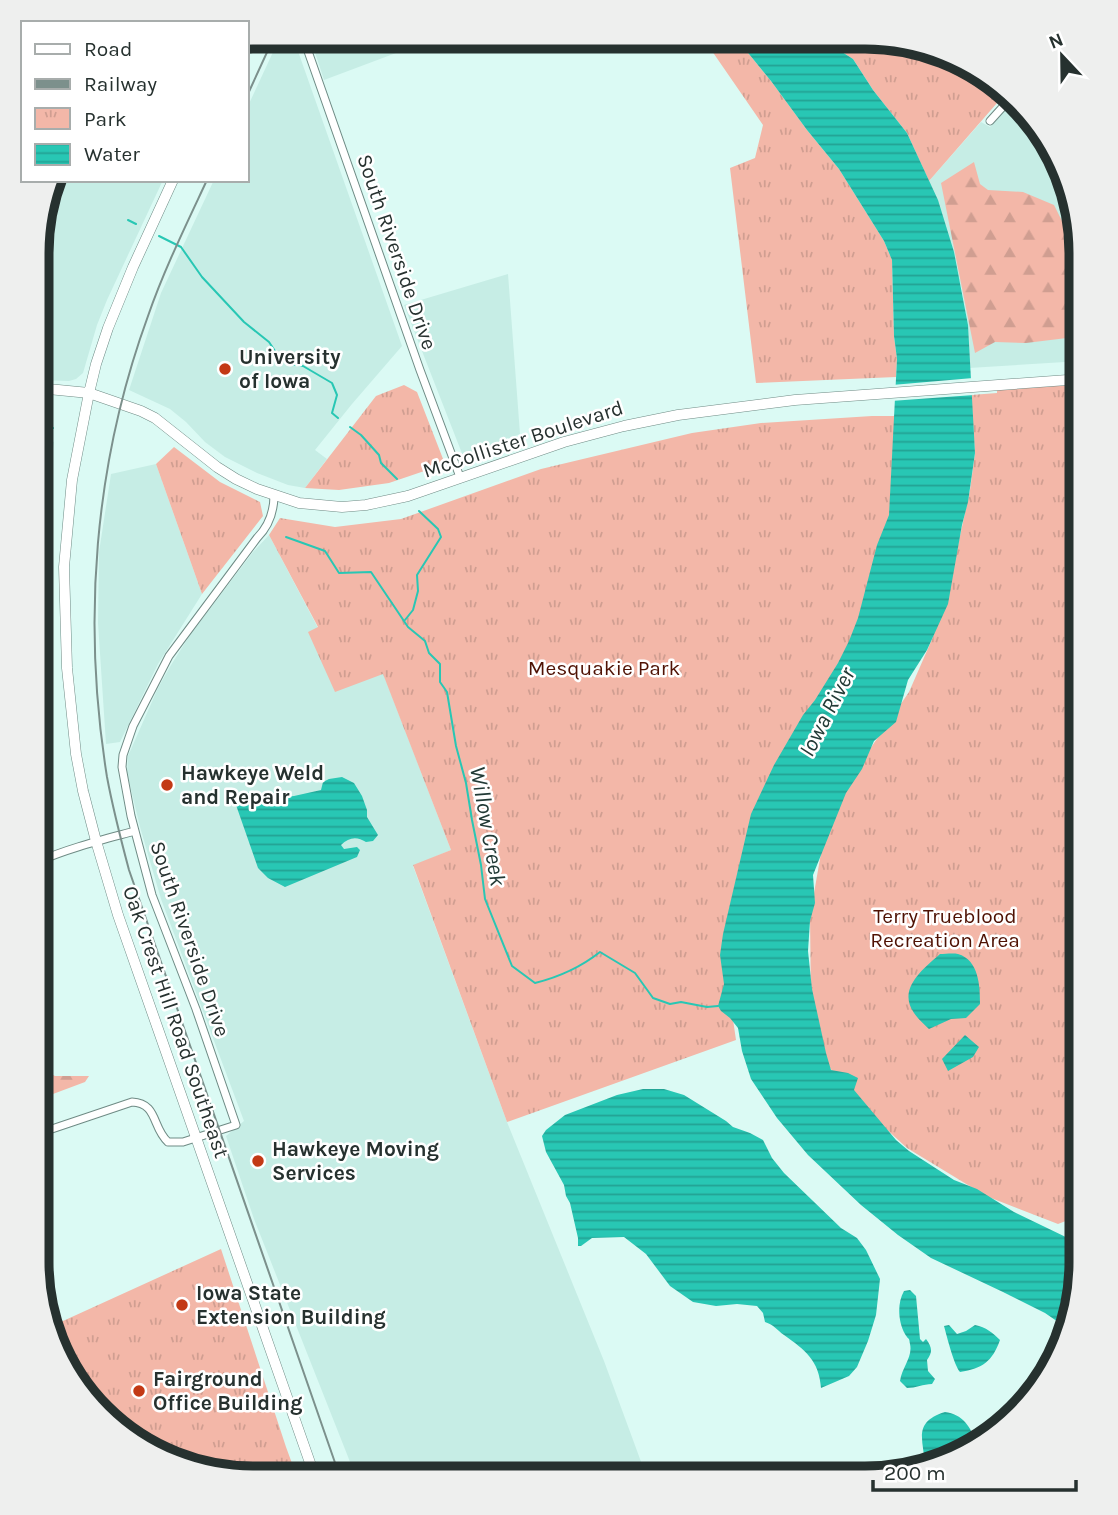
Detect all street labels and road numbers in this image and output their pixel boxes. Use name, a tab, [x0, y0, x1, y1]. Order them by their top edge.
street label: South Riverside Drive	[352, 151, 442, 353]
street label: McCollister Boulevard	[420, 395, 626, 483]
street label: South Riverside Drive	[145, 838, 235, 1040]
street label: Oak Crest Hill Road Southeast	[118, 883, 234, 1161]

